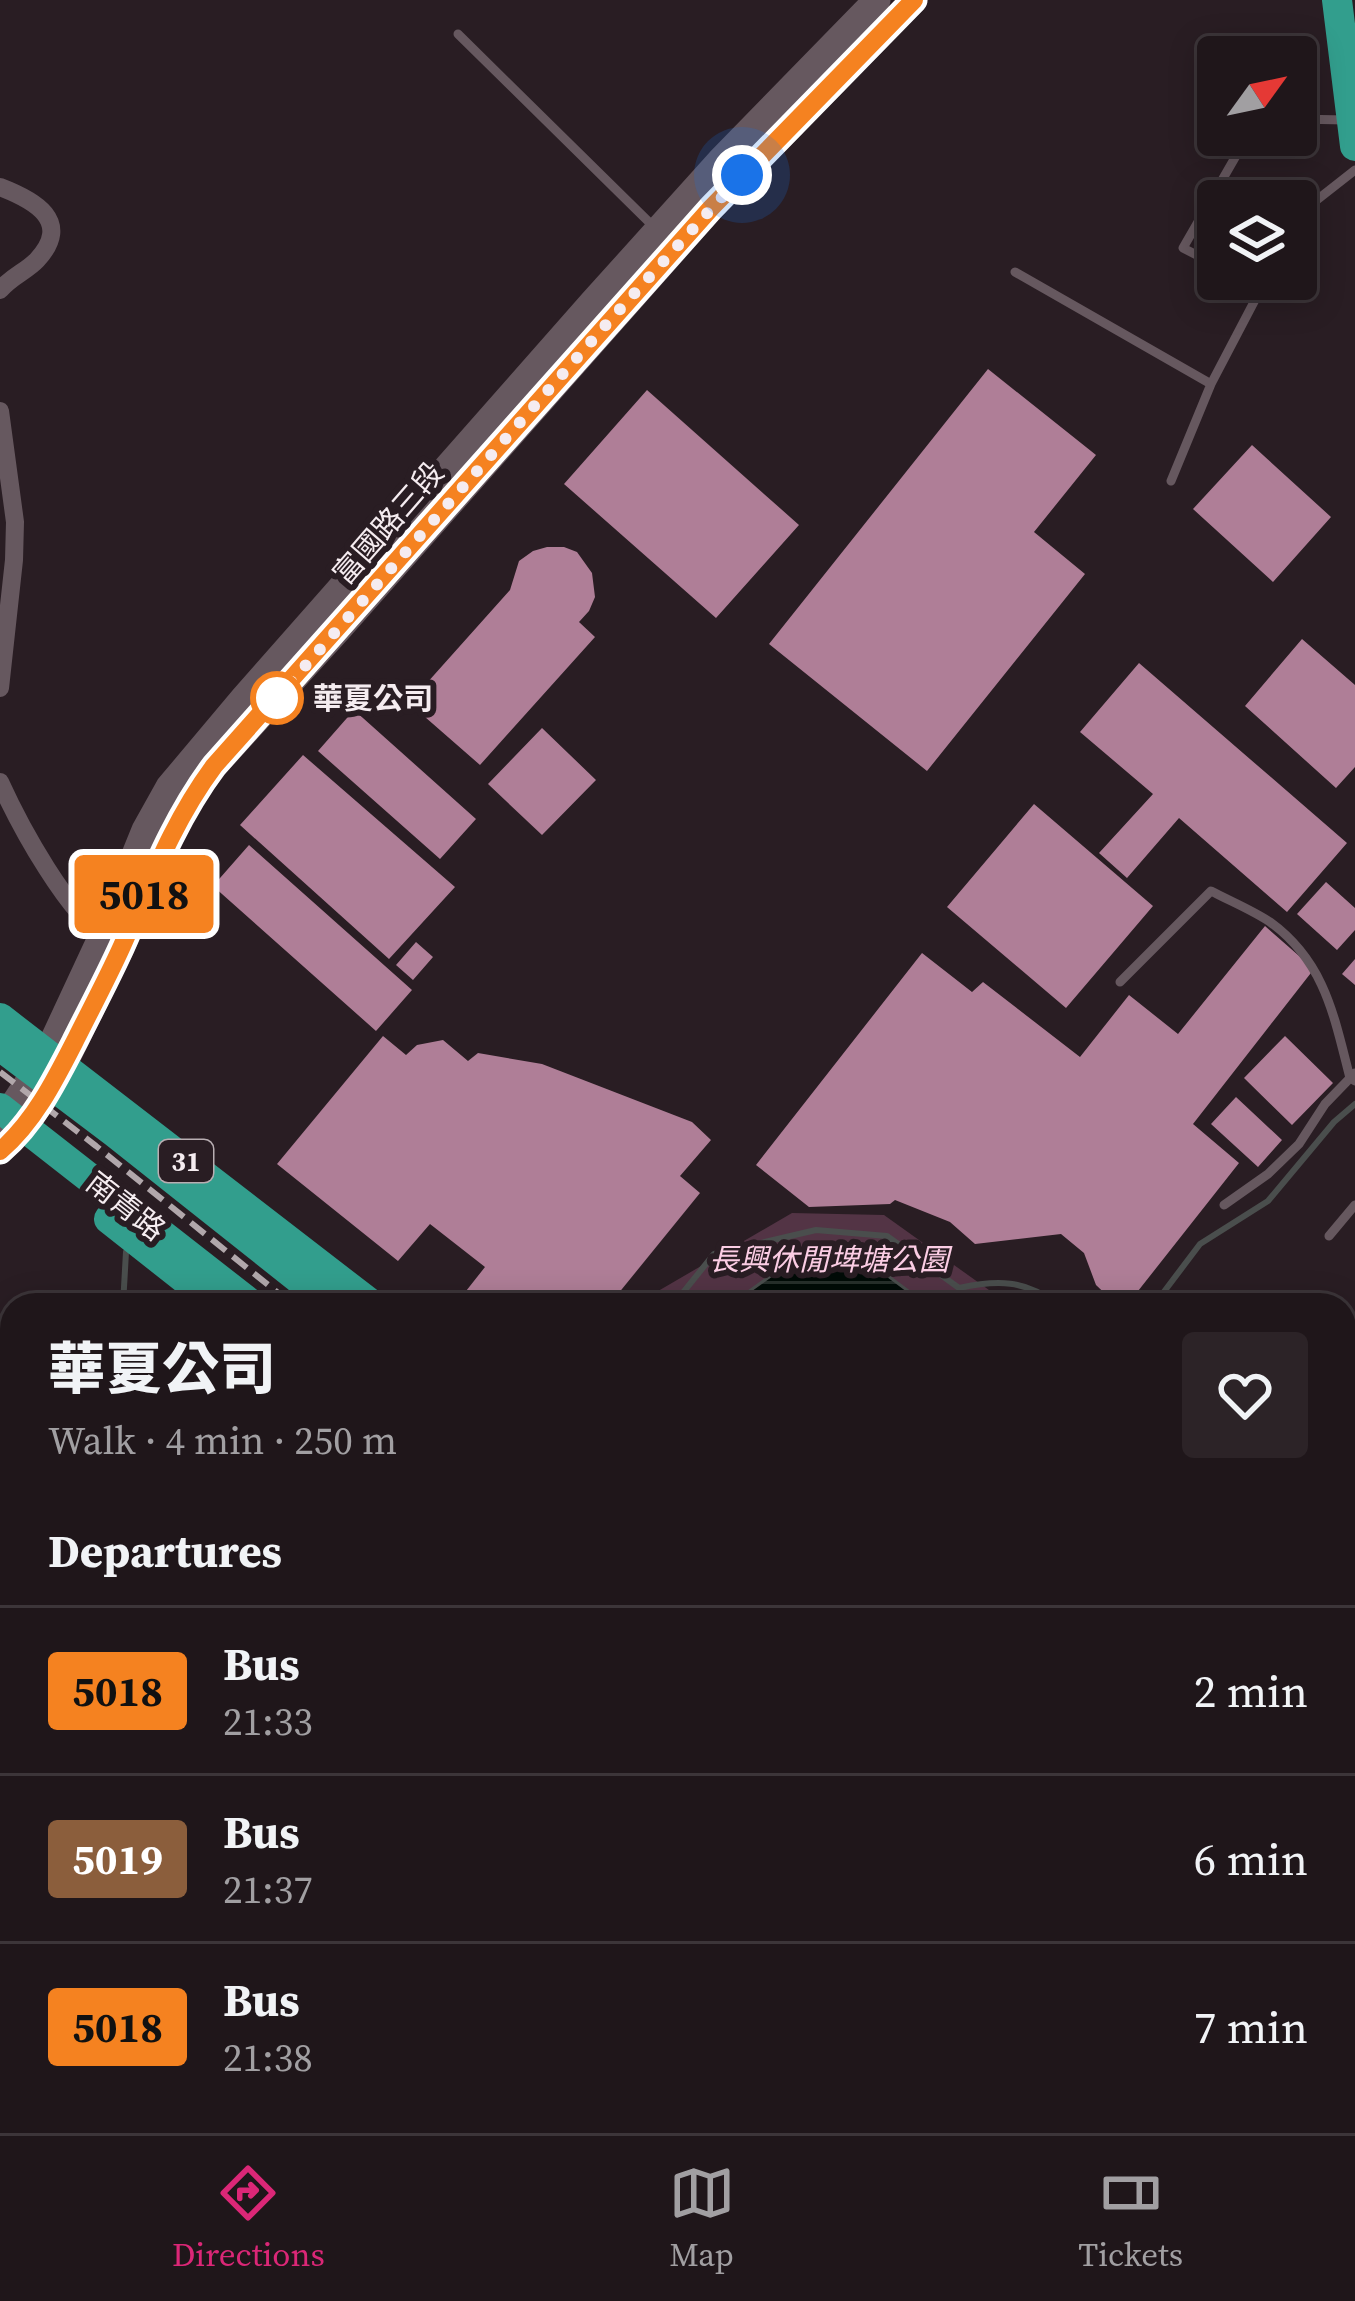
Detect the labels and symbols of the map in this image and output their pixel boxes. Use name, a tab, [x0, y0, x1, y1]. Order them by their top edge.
north arrow	[1197, 36, 1317, 156]
your location	[712, 145, 772, 205]
street label: 富國路三段	[323, 453, 453, 593]
marker: 華夏公司	[252, 673, 302, 723]
place label: 華夏公司	[313, 678, 433, 719]
line badge: 5018	[60, 855, 228, 933]
road number: 31	[159, 1140, 213, 1182]
street label: 南青路	[78, 1162, 174, 1250]
park label: 長興休閒埤塘公園	[709, 1239, 953, 1280]

